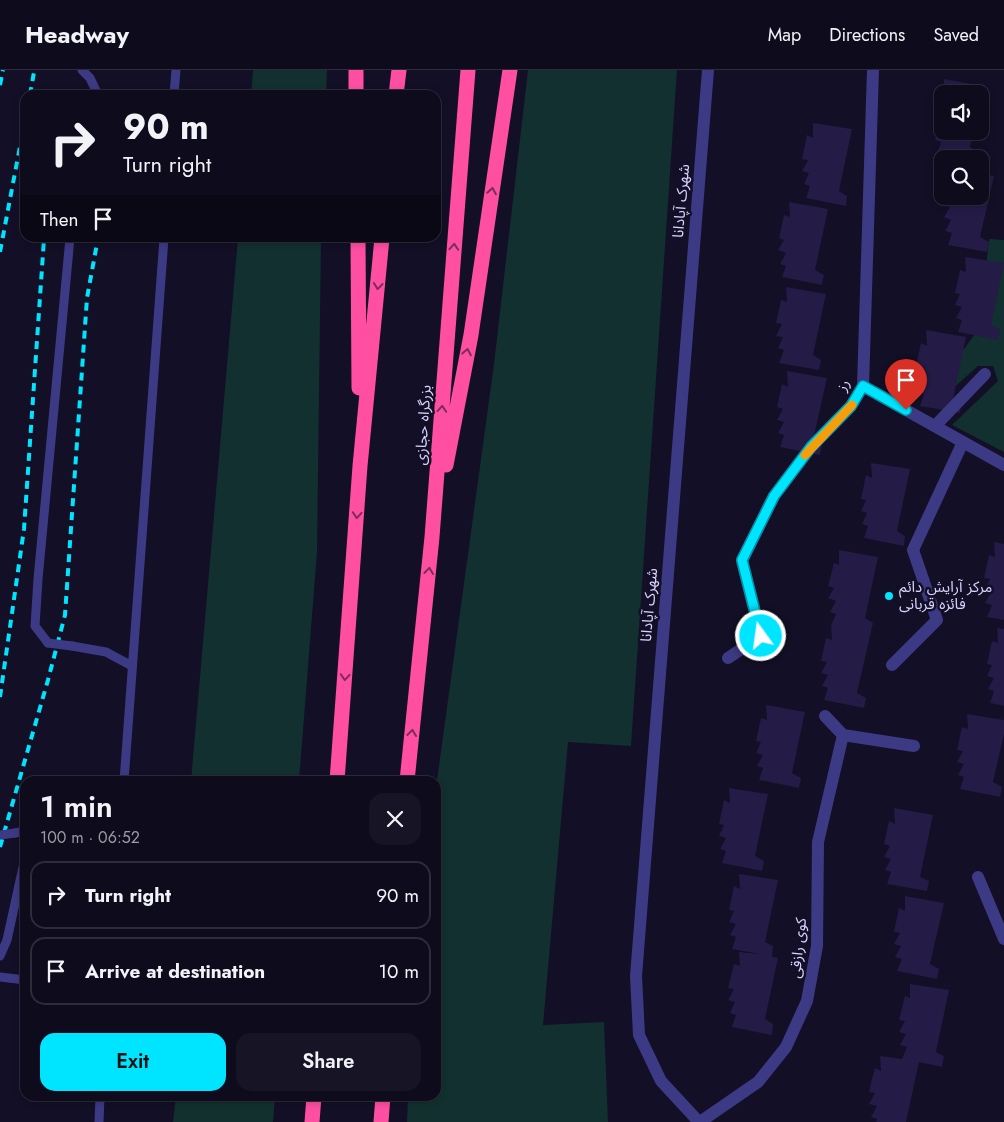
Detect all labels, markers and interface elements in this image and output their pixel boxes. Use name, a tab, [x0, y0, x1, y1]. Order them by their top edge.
text: Headway	[25, 17, 129, 52]
text: Map	[768, 22, 801, 48]
text: Directions	[829, 22, 905, 48]
text: Saved	[933, 22, 979, 48]
map controls	[934, 85, 989, 205]
button: sound	[934, 85, 989, 140]
text: 90 m	[123, 102, 209, 152]
icon: right	[40, 110, 105, 175]
text: Turn right	[123, 148, 211, 180]
button: search	[934, 150, 989, 205]
street label: شهرک آپادانا	[667, 163, 695, 239]
one-way arrow	[486, 187, 497, 195]
icon: arrive	[89, 205, 117, 233]
text: Then	[40, 206, 79, 233]
one-way arrow	[448, 243, 459, 251]
one-way arrow	[373, 282, 384, 290]
one-way arrow	[462, 348, 472, 356]
pin	[885, 359, 927, 410]
icon: arrive	[892, 366, 920, 394]
street label: رز	[830, 375, 855, 396]
street label: بزرگراه حجازی	[409, 384, 437, 466]
one-way arrow	[436, 405, 447, 413]
one-way arrow	[351, 511, 362, 519]
one-way arrow	[423, 567, 434, 575]
street label: شهرک آپادانا	[635, 567, 663, 643]
place label: مرکز آرایش دائم فائزه قربانی	[899, 576, 992, 615]
marker: مرکز آرایش دائم فائزه قربانی	[883, 590, 895, 602]
position arrow	[734, 609, 786, 661]
one-way arrow	[339, 673, 350, 681]
one-way arrow	[406, 728, 417, 736]
text: 1 min	[40, 785, 113, 828]
button: close	[369, 793, 421, 845]
text: 100 m · 06:52	[40, 826, 140, 849]
icon: right	[42, 881, 70, 909]
text: Turn right	[85, 882, 171, 909]
text: 90 m	[376, 882, 419, 909]
street label: کوی رازقی	[784, 916, 812, 979]
icon: arrive	[42, 957, 70, 985]
text: Arrive at destination	[85, 958, 265, 985]
text: 10 m	[379, 958, 419, 985]
button: Exit	[40, 1033, 226, 1091]
button: Share	[236, 1033, 421, 1091]

